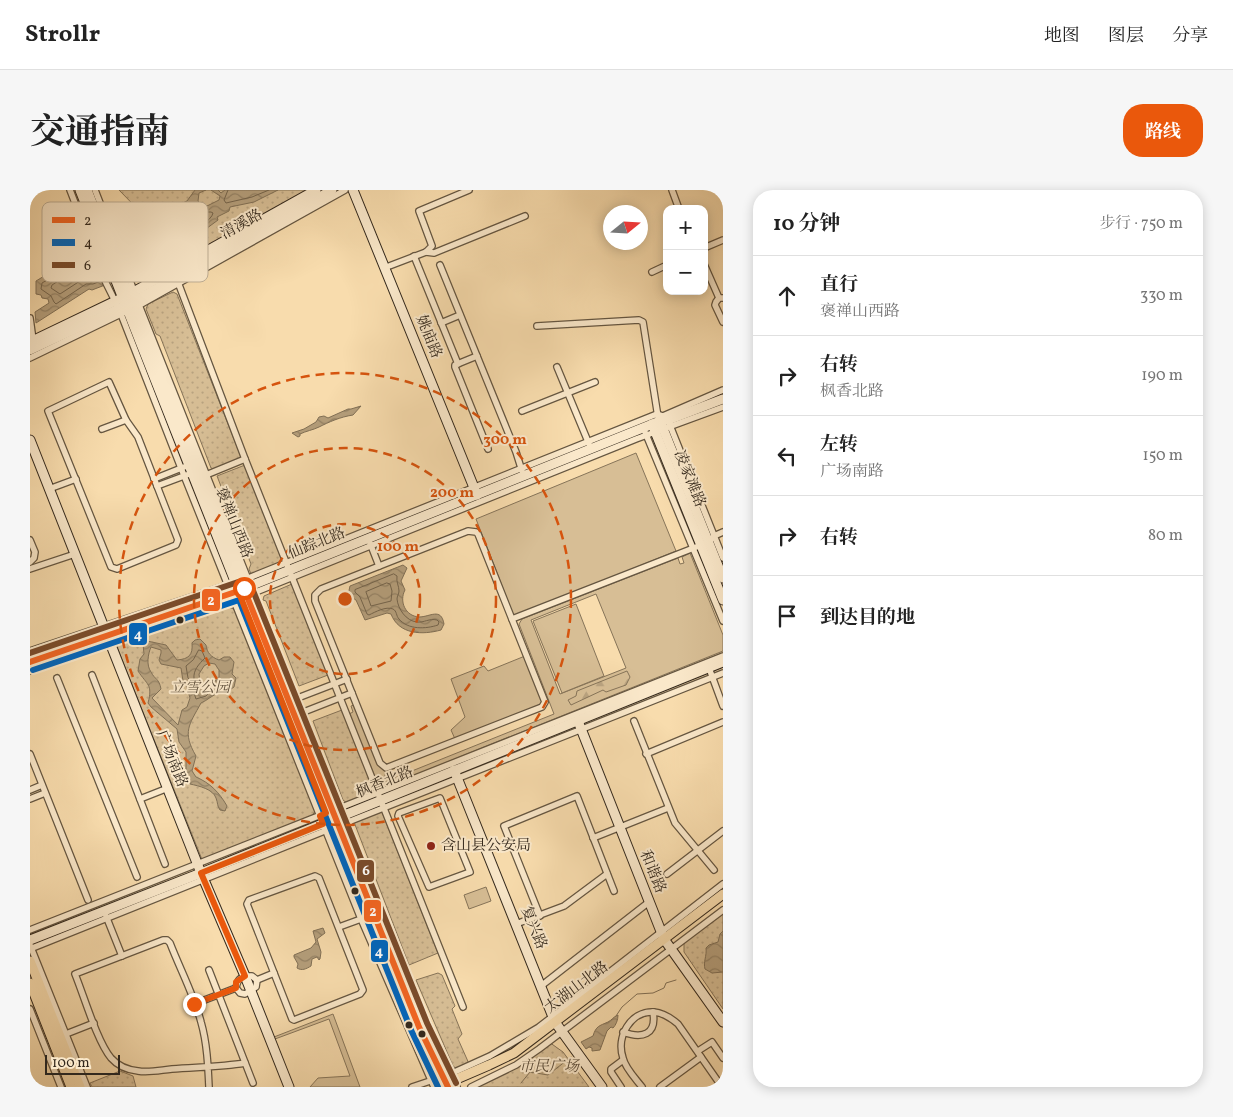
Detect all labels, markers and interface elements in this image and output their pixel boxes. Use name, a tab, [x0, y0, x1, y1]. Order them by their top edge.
text: Strollr	[25, 18, 100, 52]
text: 地图	[1044, 24, 1080, 49]
text: 图层	[1108, 24, 1144, 49]
text: 分享	[1172, 24, 1208, 49]
button: 路线	[1123, 104, 1203, 157]
text: 交通指南	[30, 110, 170, 158]
legend	[42, 202, 208, 282]
street label: 清溪路	[217, 205, 267, 245]
north arrow	[603, 205, 648, 250]
map controls	[663, 205, 708, 295]
button: +	[663, 205, 708, 250]
text: 10 分钟	[773, 210, 841, 239]
text: 2	[84, 212, 92, 231]
text: 步行 · 750 m	[1099, 213, 1183, 235]
text: 4	[84, 234, 92, 253]
button: −	[663, 250, 708, 295]
text: 6	[84, 257, 91, 276]
text: 直行	[820, 272, 858, 298]
icon: ahead	[773, 282, 801, 310]
text: 330 m	[1140, 285, 1183, 307]
text: 褒禅山西路	[820, 301, 900, 323]
street label: 姚庙路	[410, 312, 446, 362]
text: 右转	[820, 352, 858, 378]
icon: right	[773, 362, 801, 390]
text: 190 m	[1141, 365, 1183, 387]
text: 枫香北路	[820, 381, 884, 403]
text: 300 m	[483, 430, 527, 451]
text: 左转	[820, 432, 858, 458]
icon: left	[773, 442, 801, 470]
text: 150 m	[1142, 445, 1183, 467]
street label: 凌家滩路	[668, 447, 710, 511]
text: 广场南路	[820, 461, 884, 483]
text: 200 m	[430, 483, 474, 504]
street label: 褒禅山西路	[209, 484, 257, 562]
icon: right	[773, 522, 801, 550]
street label: 仙踪北路	[285, 523, 349, 565]
text: 右转	[820, 525, 858, 551]
text: 80 m	[1148, 525, 1183, 547]
text: 100 m	[377, 537, 420, 558]
route start	[233, 577, 256, 600]
line badge: 2	[201, 588, 221, 612]
centre of rings	[336, 590, 354, 608]
text: 2	[207, 592, 215, 611]
icon: arrive	[773, 602, 801, 630]
text: 到达目的地	[820, 605, 915, 631]
unlabelled marker	[175, 615, 185, 625]
line badge: 4	[128, 622, 148, 646]
text: 4	[134, 626, 143, 645]
park label: 立雪公园	[170, 678, 232, 699]
street label: 广场南路	[150, 727, 192, 791]
street label: 枫香北路	[353, 762, 417, 804]
place label: 含山县公安局	[441, 836, 531, 857]
marker: 含山县公安局	[425, 840, 437, 852]
street label: 和谐路	[634, 847, 670, 897]
line badge: 6	[356, 859, 375, 883]
text: 6	[362, 862, 370, 881]
unlabelled marker	[350, 886, 360, 896]
line badge: 2	[363, 899, 382, 923]
text: 2	[369, 903, 377, 922]
street label: 复兴路	[515, 903, 551, 953]
line badge: 4	[370, 939, 389, 963]
text: 4	[375, 943, 384, 962]
street label: 太湖山北路	[541, 957, 613, 1019]
route end	[183, 993, 206, 1016]
unlabelled marker	[404, 1020, 414, 1030]
unlabelled marker	[417, 1029, 427, 1039]
scale bar	[45, 1052, 120, 1075]
text: 100 m	[52, 1054, 90, 1073]
park label: 市民广场	[519, 1057, 581, 1078]

